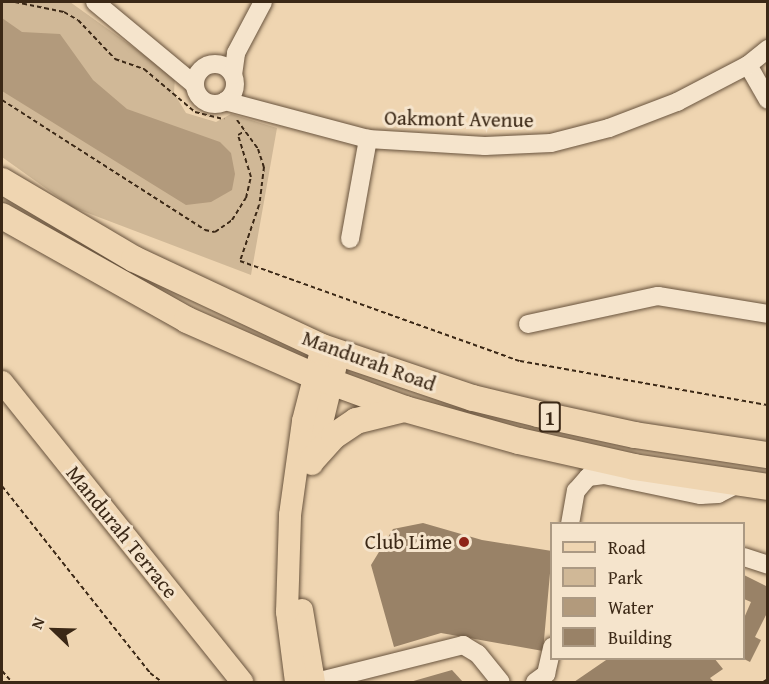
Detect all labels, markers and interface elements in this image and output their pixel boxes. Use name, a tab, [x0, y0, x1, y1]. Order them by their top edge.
street label: Oakmont Avenue	[384, 105, 534, 133]
street label: Mandurah Road	[299, 325, 439, 397]
road number: 1	[538, 400, 562, 434]
street label: Mandurah Terrace	[61, 461, 183, 603]
legend	[550, 522, 745, 660]
place label: Club Lime	[365, 529, 452, 555]
text: Road	[608, 534, 646, 561]
marker: Club Lime	[457, 535, 471, 549]
text: Park	[608, 564, 643, 591]
text: Water	[608, 594, 653, 621]
north arrow	[24, 600, 84, 660]
text: N	[24, 613, 51, 633]
text: Building	[608, 624, 672, 651]

